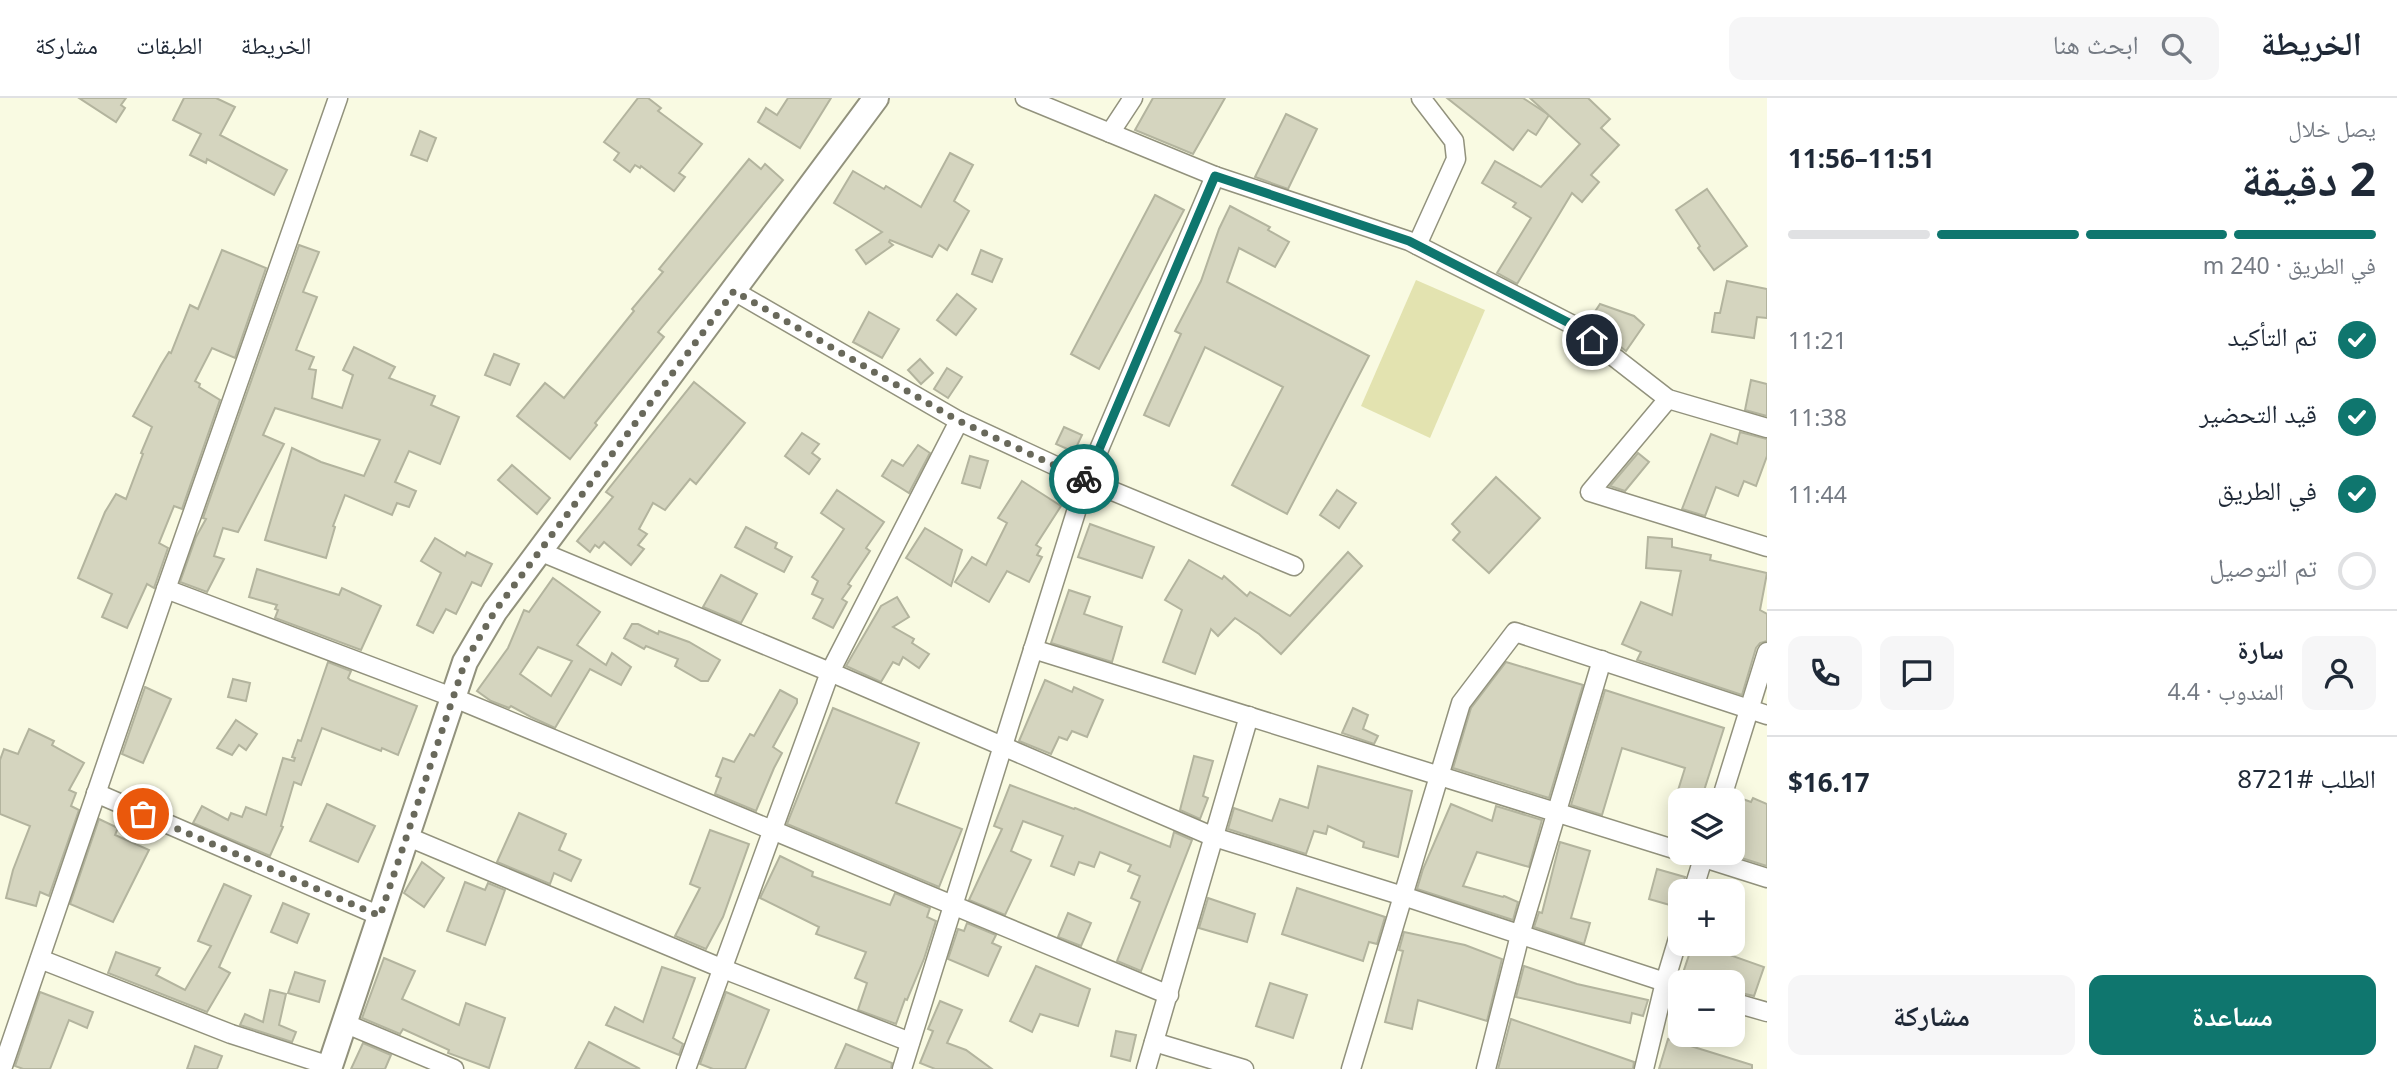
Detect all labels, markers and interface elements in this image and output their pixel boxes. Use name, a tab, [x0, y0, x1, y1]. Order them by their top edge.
search box	[1729, 17, 2219, 80]
text: الخريطة	[2261, 20, 2362, 65]
text: ابحث هنا	[2053, 26, 2139, 62]
text: مشاركة	[35, 28, 98, 61]
text: الطبقات	[136, 28, 203, 61]
text: الخريطة	[241, 28, 311, 61]
icon: search	[2157, 29, 2195, 67]
text: يصل خلال	[2288, 112, 2376, 144]
text: 11:51–11:56	[1788, 140, 1935, 176]
text: 2 دقيقة	[2241, 147, 2376, 209]
text: في الطريق · 240 m	[2203, 249, 2376, 281]
pin	[1562, 310, 1622, 370]
text: تم التأكيد	[2227, 318, 2317, 354]
icon: home	[1573, 321, 1611, 359]
icon: check	[2338, 321, 2376, 359]
text: 11:21	[1788, 324, 1847, 356]
text: قيد التحضير	[2199, 395, 2317, 431]
icon: check	[2338, 398, 2376, 436]
text: 11:38	[1788, 401, 1847, 433]
courier	[1049, 444, 1119, 514]
icon: bike	[1065, 460, 1103, 498]
text: في الطريق	[2217, 472, 2317, 508]
icon: check	[2338, 475, 2376, 513]
text: 11:44	[1788, 478, 1847, 510]
text: تم التوصيل	[2209, 549, 2317, 585]
text: سارة	[2237, 631, 2284, 667]
button: phone	[1788, 636, 1862, 710]
button: chat	[1880, 636, 1954, 710]
button: person	[2302, 636, 2376, 710]
text: المندوب · 4.4	[2167, 675, 2284, 707]
text: الطلب #8721	[2237, 760, 2376, 796]
text: $16.17	[1788, 764, 1870, 800]
pin	[113, 784, 173, 844]
map controls	[1668, 788, 1745, 1047]
button: layers	[1668, 788, 1745, 865]
icon: bag	[124, 795, 162, 833]
button: +	[1668, 879, 1745, 956]
button: −	[1668, 970, 1745, 1047]
button: مشاركة	[1788, 975, 2075, 1055]
button: مساعدة	[2089, 975, 2376, 1055]

